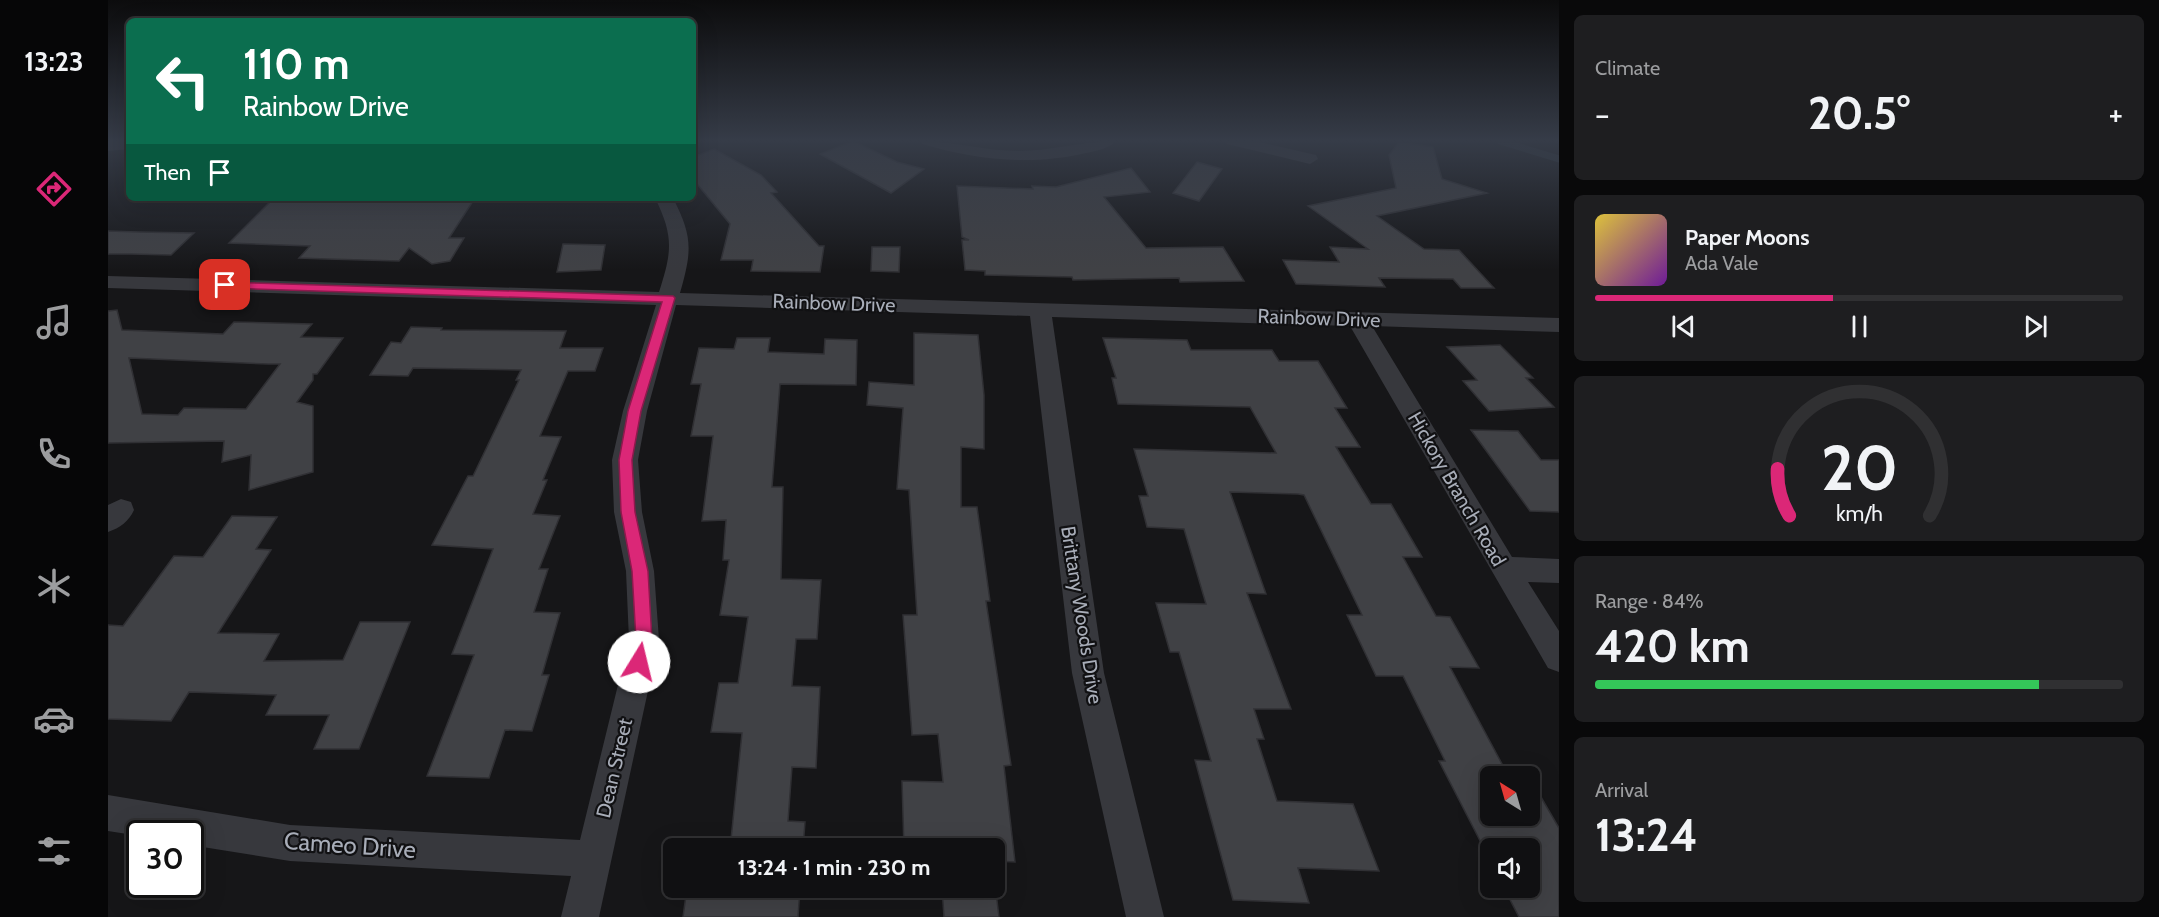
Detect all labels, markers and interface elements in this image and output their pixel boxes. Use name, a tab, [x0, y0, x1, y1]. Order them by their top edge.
text: 110 m	[243, 38, 350, 90]
icon: left	[144, 42, 222, 120]
text: 13:23	[24, 45, 84, 78]
text: Climate	[1595, 56, 1660, 80]
text: 20.5°	[1808, 86, 1910, 140]
text: Rainbow Drive	[243, 90, 409, 123]
text: −	[1595, 94, 1610, 134]
text: +	[2108, 94, 2123, 134]
icon: arrive	[203, 156, 236, 189]
text: Then	[144, 159, 191, 186]
icon: directions	[33, 168, 75, 210]
text: Paper Moons	[1685, 224, 1809, 251]
text: Ada Vale	[1685, 251, 1758, 275]
pin	[199, 259, 250, 310]
icon: arrive	[208, 268, 241, 301]
street label: Rainbow Drive	[772, 289, 896, 317]
icon: music	[33, 301, 75, 343]
street label: Rainbow Drive	[1257, 304, 1381, 332]
icon: previous	[1667, 310, 1700, 343]
icon: pause	[1843, 310, 1876, 343]
icon: next	[2019, 310, 2052, 343]
street label: Hickory Branch Road	[1403, 408, 1511, 570]
text: 20	[1820, 430, 1898, 506]
icon: phone	[33, 433, 75, 475]
text: km/h	[1836, 500, 1882, 526]
street label: Brittany Woods Drive	[1056, 524, 1108, 706]
icon: climate	[33, 565, 75, 607]
text: Range · 84%	[1595, 589, 1703, 613]
text: 420 km	[1595, 619, 1750, 673]
position arrow	[607, 630, 671, 694]
icon: car	[33, 698, 75, 740]
street label: Dean Street	[591, 716, 637, 820]
north arrow	[1480, 766, 1540, 826]
map controls	[1480, 766, 1540, 898]
text: Arrival	[1595, 778, 1648, 802]
text: 13:24	[1595, 808, 1698, 862]
speed limit sign: 30	[126, 820, 204, 898]
street label: Cameo Drive	[283, 826, 417, 864]
icon: filters	[33, 830, 75, 872]
button: sound	[1480, 838, 1540, 898]
text: 13:24 · 1 min · 230 m	[738, 854, 930, 881]

